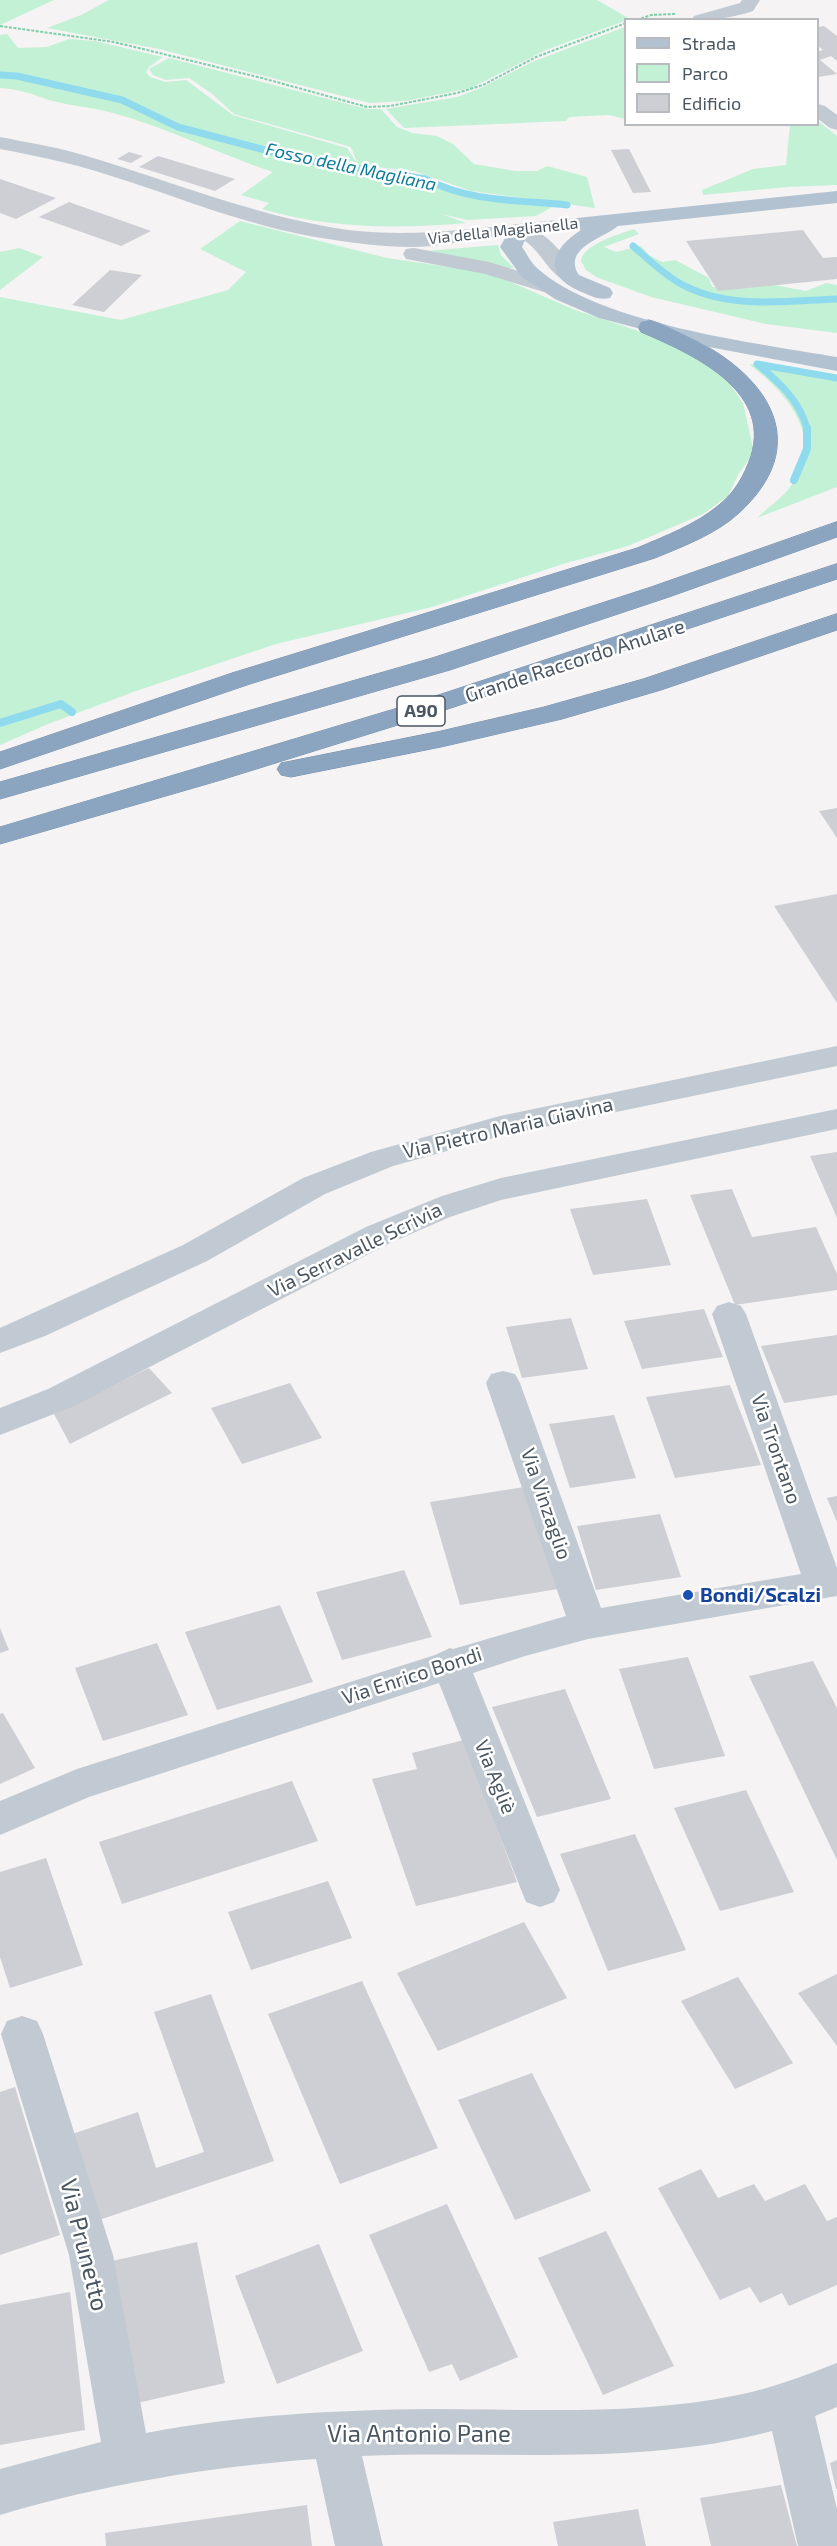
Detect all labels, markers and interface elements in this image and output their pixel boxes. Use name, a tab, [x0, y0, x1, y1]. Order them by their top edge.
legend	[624, 18, 819, 126]
text: Strada	[682, 32, 736, 54]
text: Parco	[682, 62, 728, 84]
text: Edificio	[682, 92, 741, 114]
water label: Fosso della Magliana	[264, 138, 438, 196]
street label: Via della Maglianella	[427, 214, 579, 248]
street label: Grande Raccordo Anulare	[462, 614, 688, 708]
road number: A90	[397, 696, 445, 726]
street label: Via Pietro Maria Giavina	[401, 1092, 615, 1164]
street label: Via Serravalle Scrivia	[264, 1197, 446, 1303]
street label: Via Trontano	[746, 1391, 806, 1507]
street label: Via Vinzaglio	[516, 1445, 576, 1563]
place label: Bondi/Scalzi	[700, 1583, 821, 1607]
marker: Bondi/Scalzi	[681, 1588, 695, 1602]
street label: Via Enrico Bondi	[339, 1642, 485, 1710]
street label: Via Agliè	[469, 1736, 521, 1818]
street label: Via Prunetto	[54, 2176, 114, 2314]
street label: Via Antonio Pane	[327, 2420, 511, 2448]

